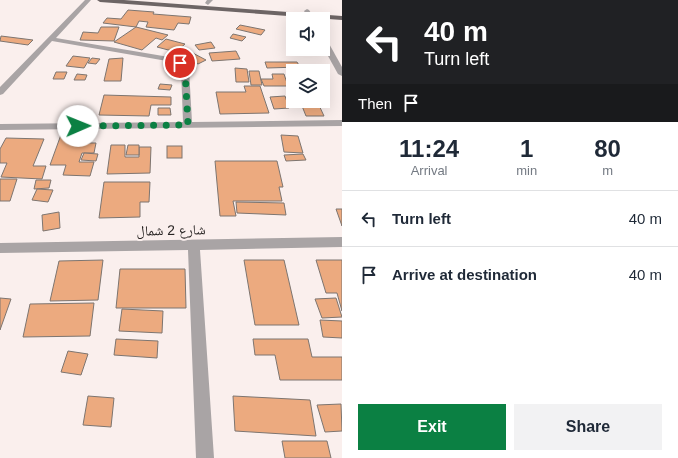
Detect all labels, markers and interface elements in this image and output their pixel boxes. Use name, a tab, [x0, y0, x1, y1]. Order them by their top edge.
map controls	[286, 12, 330, 108]
button: sound	[286, 12, 330, 56]
icon: left	[358, 16, 410, 68]
text: 40 m	[424, 16, 488, 47]
pin	[163, 46, 197, 80]
text: Turn left	[424, 49, 489, 69]
icon: arrive	[169, 52, 191, 74]
button: layers	[286, 64, 330, 108]
icon: arrive	[400, 92, 422, 114]
text: Then	[358, 95, 392, 112]
position arrow	[57, 105, 99, 147]
text: 11:24	[399, 135, 459, 162]
text: 1	[520, 135, 533, 162]
text: 80	[594, 135, 621, 162]
text: Arrival	[411, 163, 448, 178]
text: min	[516, 163, 537, 178]
text: m	[602, 163, 613, 178]
icon: left	[358, 208, 380, 230]
text: Turn left	[392, 210, 451, 227]
text: 40 m	[629, 210, 662, 227]
street label: شارع 2 شمال	[136, 221, 206, 241]
icon: arrive	[358, 264, 380, 286]
text: Arrive at destination	[392, 266, 537, 283]
text: 40 m	[629, 266, 662, 283]
button: Exit	[358, 404, 506, 450]
button: Share	[514, 404, 662, 450]

